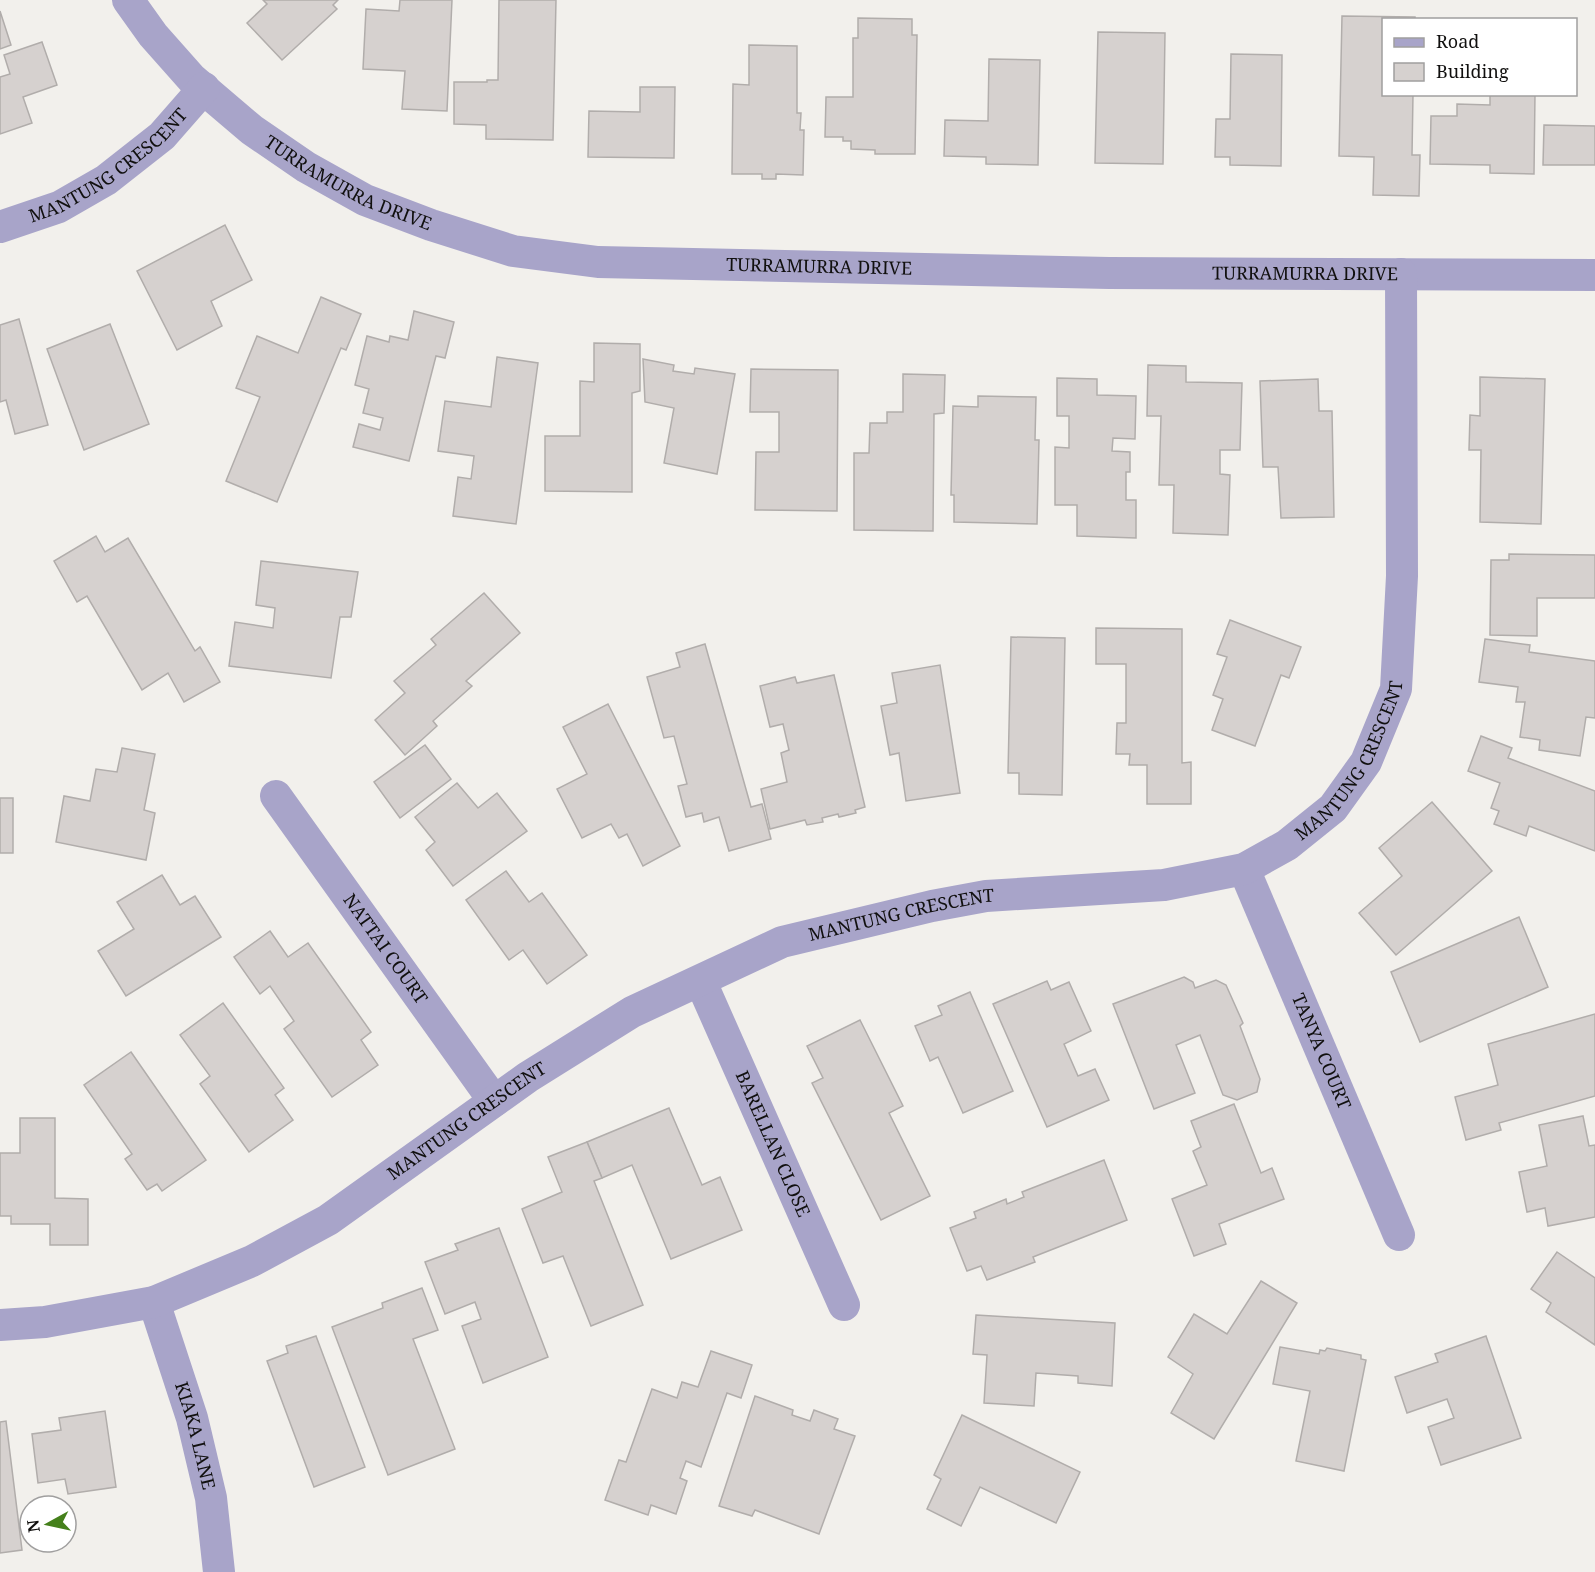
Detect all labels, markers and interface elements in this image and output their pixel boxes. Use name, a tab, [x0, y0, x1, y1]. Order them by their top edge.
legend	[1382, 18, 1577, 96]
text: Road	[1436, 29, 1479, 53]
text: Building	[1436, 59, 1509, 83]
street label: MANTUNG CRESCENT	[25, 103, 192, 227]
street label: TURRAMURRA DRIVE	[260, 129, 435, 235]
street label: TURRAMURRA DRIVE	[726, 252, 912, 280]
street label: TURRAMURRA DRIVE	[1212, 260, 1398, 285]
street label: MANTUNG CRESCENT	[1289, 680, 1407, 845]
street label: MANTUNG CRESCENT	[806, 883, 995, 946]
street label: NATTAI COURT	[339, 888, 434, 1008]
street label: TANYA COURT	[1287, 989, 1357, 1113]
street label: MANTUNG CRESCENT	[382, 1056, 550, 1185]
street label: BARELLAN CLOSE	[731, 1067, 816, 1220]
street label: KIAKA LANE	[170, 1378, 222, 1492]
north arrow	[18, 1494, 78, 1554]
text: N	[21, 1518, 45, 1534]

